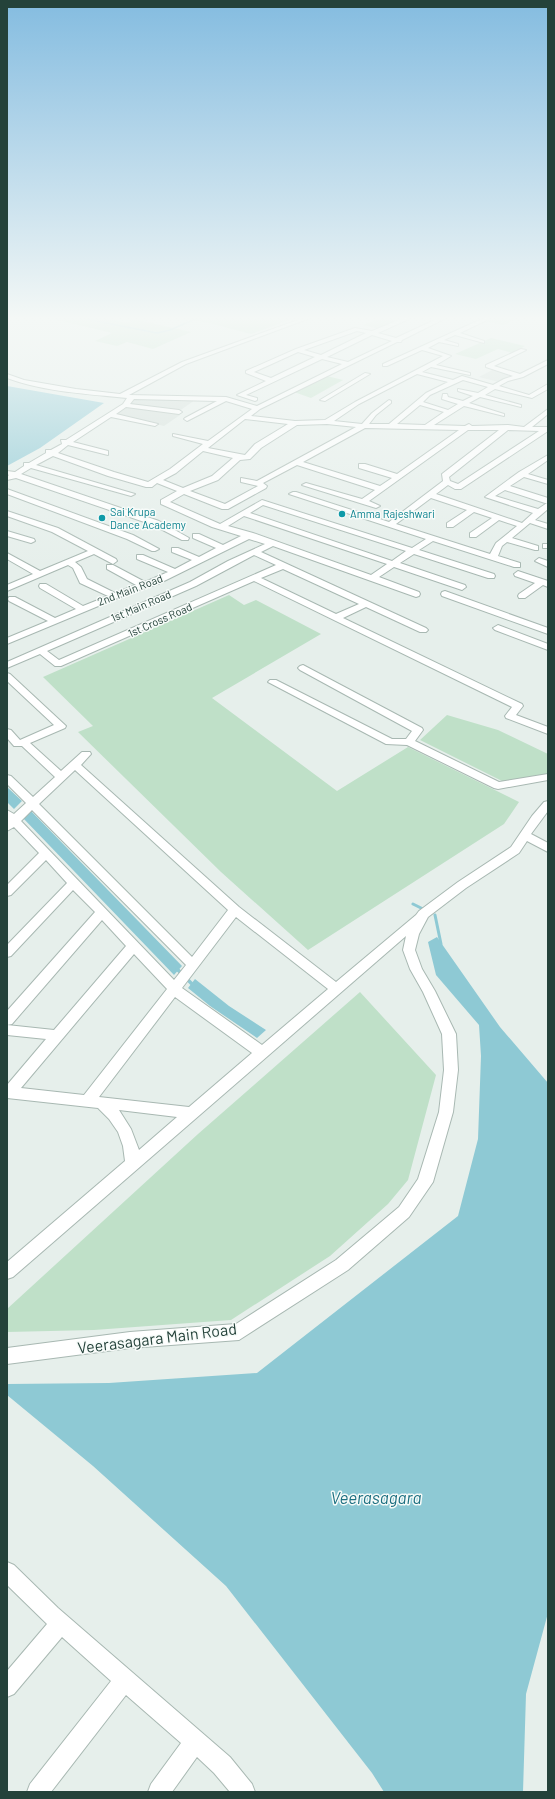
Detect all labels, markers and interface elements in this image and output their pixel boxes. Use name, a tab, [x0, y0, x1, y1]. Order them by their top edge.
place label: Sai Krupa Dance Academy	[110, 505, 186, 531]
place label: Amma Rajeshwari	[350, 507, 435, 520]
marker: Amma Rajeshwari	[337, 509, 347, 519]
marker: Sai Krupa Dance Academy	[97, 513, 107, 523]
street label: 2nd Main Road	[95, 571, 164, 608]
street label: 1st Main Road	[109, 587, 173, 624]
street label: 1st Cross Road	[126, 600, 194, 639]
street label: Veerasagara Main Road	[76, 1318, 238, 1357]
water label: Veerasagara	[331, 1487, 421, 1507]

